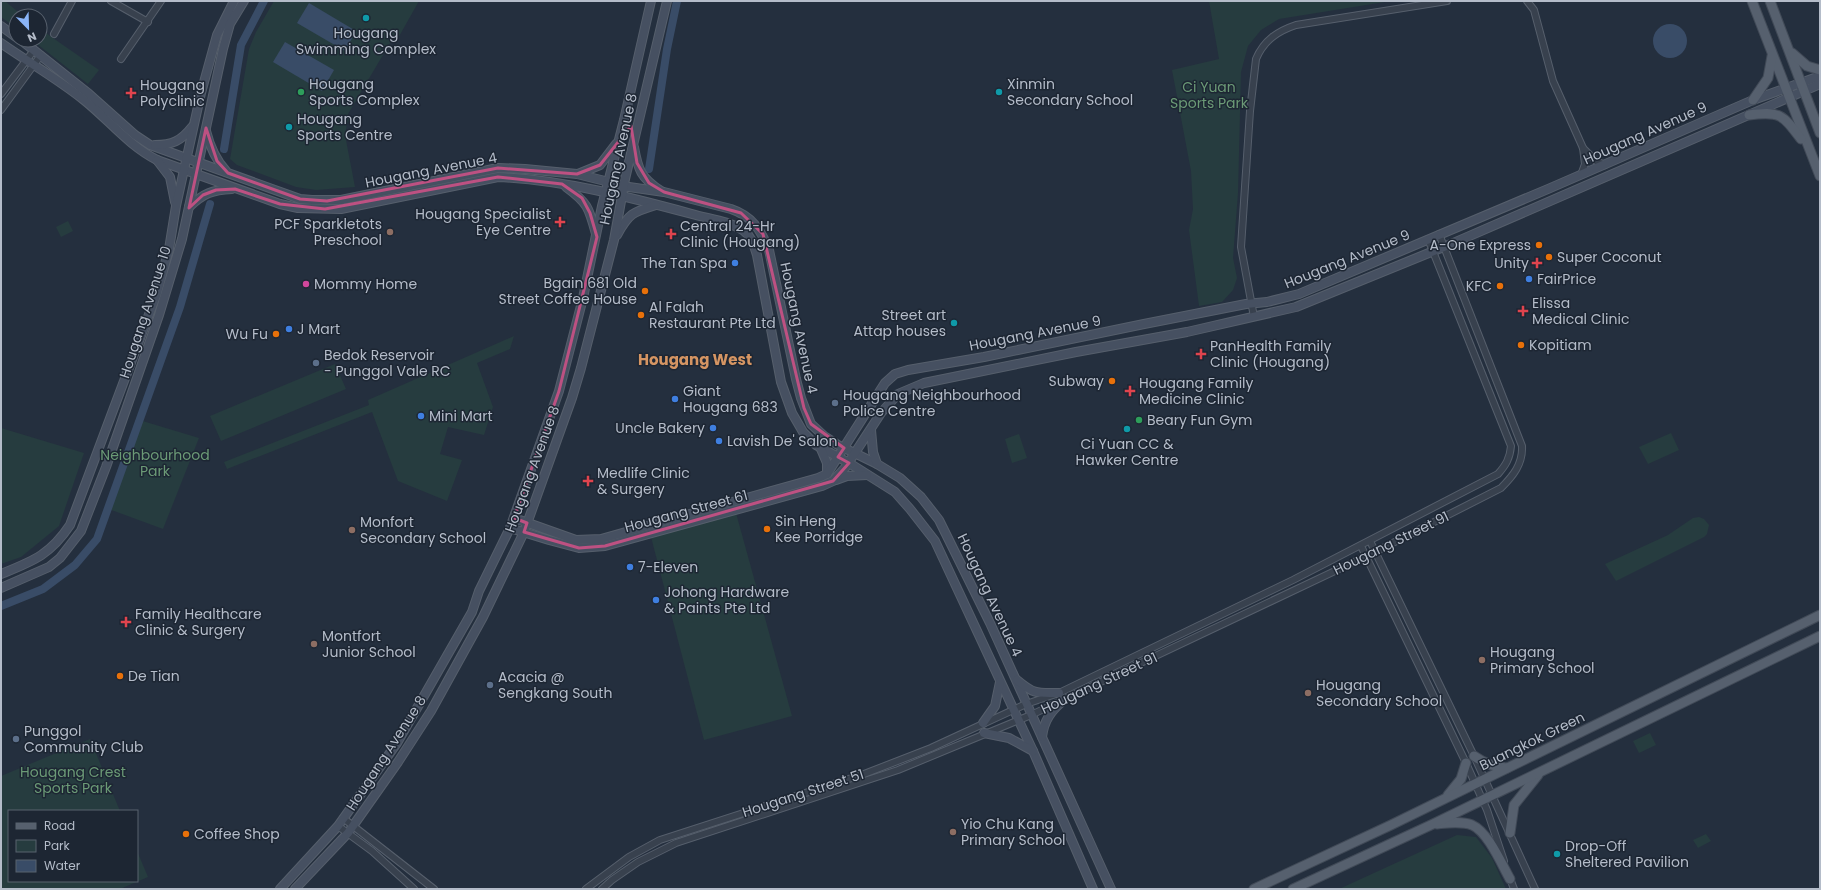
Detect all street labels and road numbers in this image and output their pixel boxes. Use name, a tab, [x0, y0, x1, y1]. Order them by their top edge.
street label: Hougang Avenue 8	[594, 91, 642, 227]
street label: Hougang Avenue 9	[1580, 97, 1710, 169]
street label: Hougang Avenue 4	[363, 147, 499, 193]
street label: Hougang Avenue 9	[1281, 225, 1413, 293]
street label: Hougang Avenue 10	[114, 243, 176, 381]
street label: Hougang Avenue 4	[775, 260, 823, 396]
street label: Hougang Avenue 9	[967, 310, 1103, 356]
street label: Hougang Avenue 8	[500, 403, 564, 535]
street label: Hougang Street 61	[622, 485, 750, 537]
street label: Hougang Street 91	[1330, 506, 1452, 580]
street label: Hougang Avenue 4	[953, 530, 1027, 660]
street label: Hougang Street 91	[1037, 647, 1161, 719]
street label: Hougang Avenue 8	[341, 691, 431, 815]
street label: Buangkok Green	[1476, 707, 1588, 775]
street label: Hougang Street 51	[740, 764, 866, 822]

